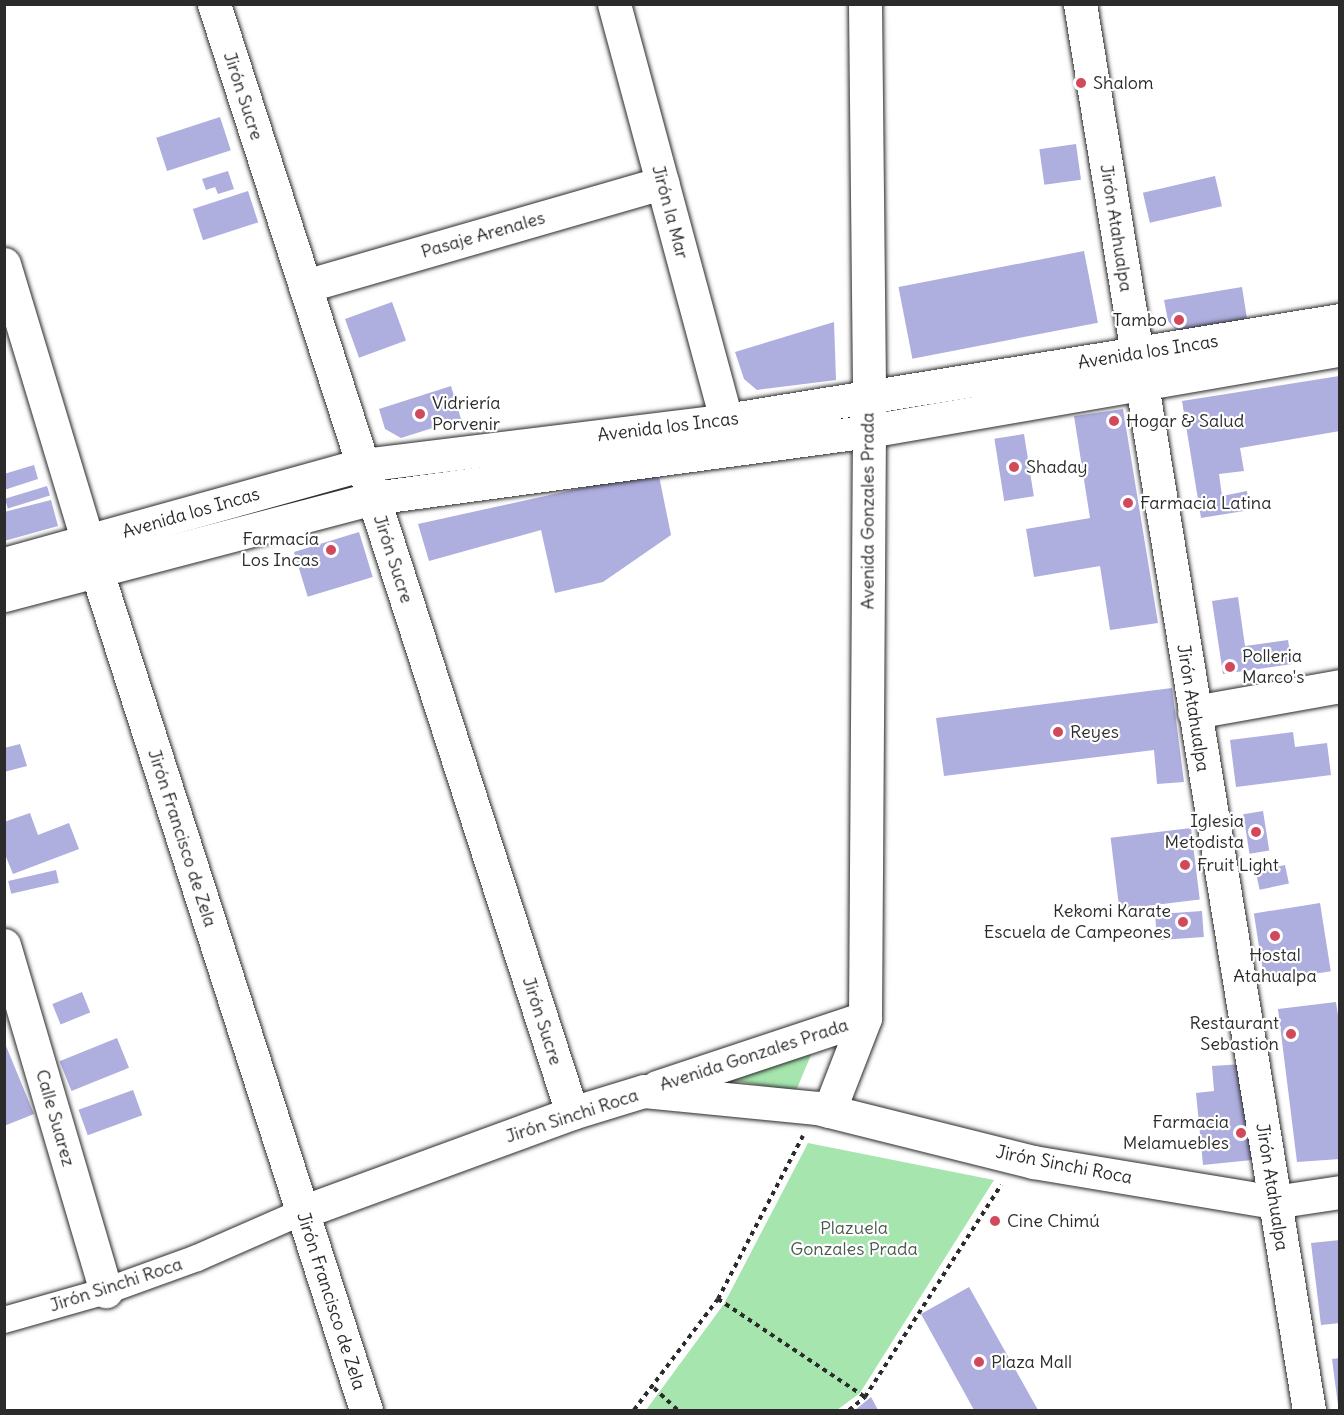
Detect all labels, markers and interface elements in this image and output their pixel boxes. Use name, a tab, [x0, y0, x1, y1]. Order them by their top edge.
street label: Jirón Sucre	[219, 49, 267, 143]
place label: Shalom	[1093, 72, 1154, 94]
marker: Shalom	[1074, 76, 1088, 90]
street label: Jirón la Mar	[647, 163, 693, 261]
street label: Jirón Atahualpa	[1095, 163, 1137, 293]
street label: Pasaje Arenales	[419, 207, 547, 263]
place label: Tambo	[1113, 309, 1167, 331]
marker: Tambo	[1172, 313, 1186, 327]
street label: Avenida los Incas	[1076, 330, 1220, 374]
place label: Vidriería Porvenir	[432, 393, 501, 436]
marker: Vidriería Porvenir	[413, 407, 427, 421]
street label: Avenida los Incas	[596, 408, 740, 446]
place label: Hogar & Salud	[1126, 410, 1244, 432]
street label: Avenida Gonzales Prada	[857, 412, 879, 610]
marker: Hogar & Salud	[1107, 414, 1121, 428]
place label: Shaday	[1026, 456, 1088, 478]
marker: Shaday	[1007, 460, 1021, 474]
street label: Avenida los Incas	[120, 483, 262, 543]
place label: Farmacia Latina	[1140, 492, 1271, 514]
marker: Farmacia Latina	[1121, 496, 1135, 510]
street label: Jirón Sucre	[369, 512, 417, 606]
place label: Farmacía Los Incas	[241, 529, 319, 572]
marker: Farmacía Los Incas	[324, 543, 338, 557]
street label: Jirón Atahualpa	[1172, 643, 1214, 773]
place label: Polleria Marco's	[1242, 646, 1304, 688]
marker: Polleria Marco's	[1223, 660, 1237, 674]
place label: Reyes	[1070, 721, 1119, 743]
marker: Reyes	[1051, 725, 1065, 739]
street label: Jirón Francisco de Zela	[143, 746, 221, 930]
place label: Iglesia Metodista	[1164, 811, 1244, 854]
marker: Iglesia Metodista	[1249, 825, 1263, 839]
place label: Fruit Light	[1197, 854, 1279, 876]
marker: Fruit Light	[1178, 858, 1192, 872]
place label: Kekomi Karate Escuela de Campeones	[984, 901, 1171, 944]
marker: Kekomi Karate Escuela de Campeones	[1176, 915, 1190, 929]
marker: Hostal Atahualpa	[1268, 929, 1282, 943]
place label: Hostal Atahualpa	[1233, 945, 1317, 988]
street label: Jirón Sucre	[518, 974, 566, 1068]
place label: Restaurant Sebastion	[1190, 1013, 1279, 1056]
street label: Avenida Gonzales Prada	[657, 1014, 851, 1096]
marker: Restaurant Sebastion	[1284, 1027, 1298, 1041]
street label: Calle Suarez	[31, 1067, 79, 1169]
street label: Jirón Sinchi Roca	[503, 1084, 641, 1148]
place label: Farmacia Melamuebles	[1123, 1112, 1229, 1154]
street label: Jirón Atahualpa	[1251, 1122, 1293, 1252]
marker: Farmacia Melamuebles	[1234, 1126, 1248, 1140]
street label: Jirón Sinchi Roca	[994, 1141, 1134, 1189]
street label: Jirón Francisco de Zela	[292, 1209, 370, 1393]
place label: Cine Chimú	[1007, 1210, 1100, 1232]
marker: Cine Chimú	[988, 1214, 1002, 1228]
park label: Plazuela Gonzales Prada	[790, 1218, 918, 1260]
street label: Jirón Sinchi Roca	[47, 1253, 185, 1317]
place label: Plaza Mall	[991, 1351, 1072, 1373]
marker: Plaza Mall	[972, 1355, 986, 1369]

